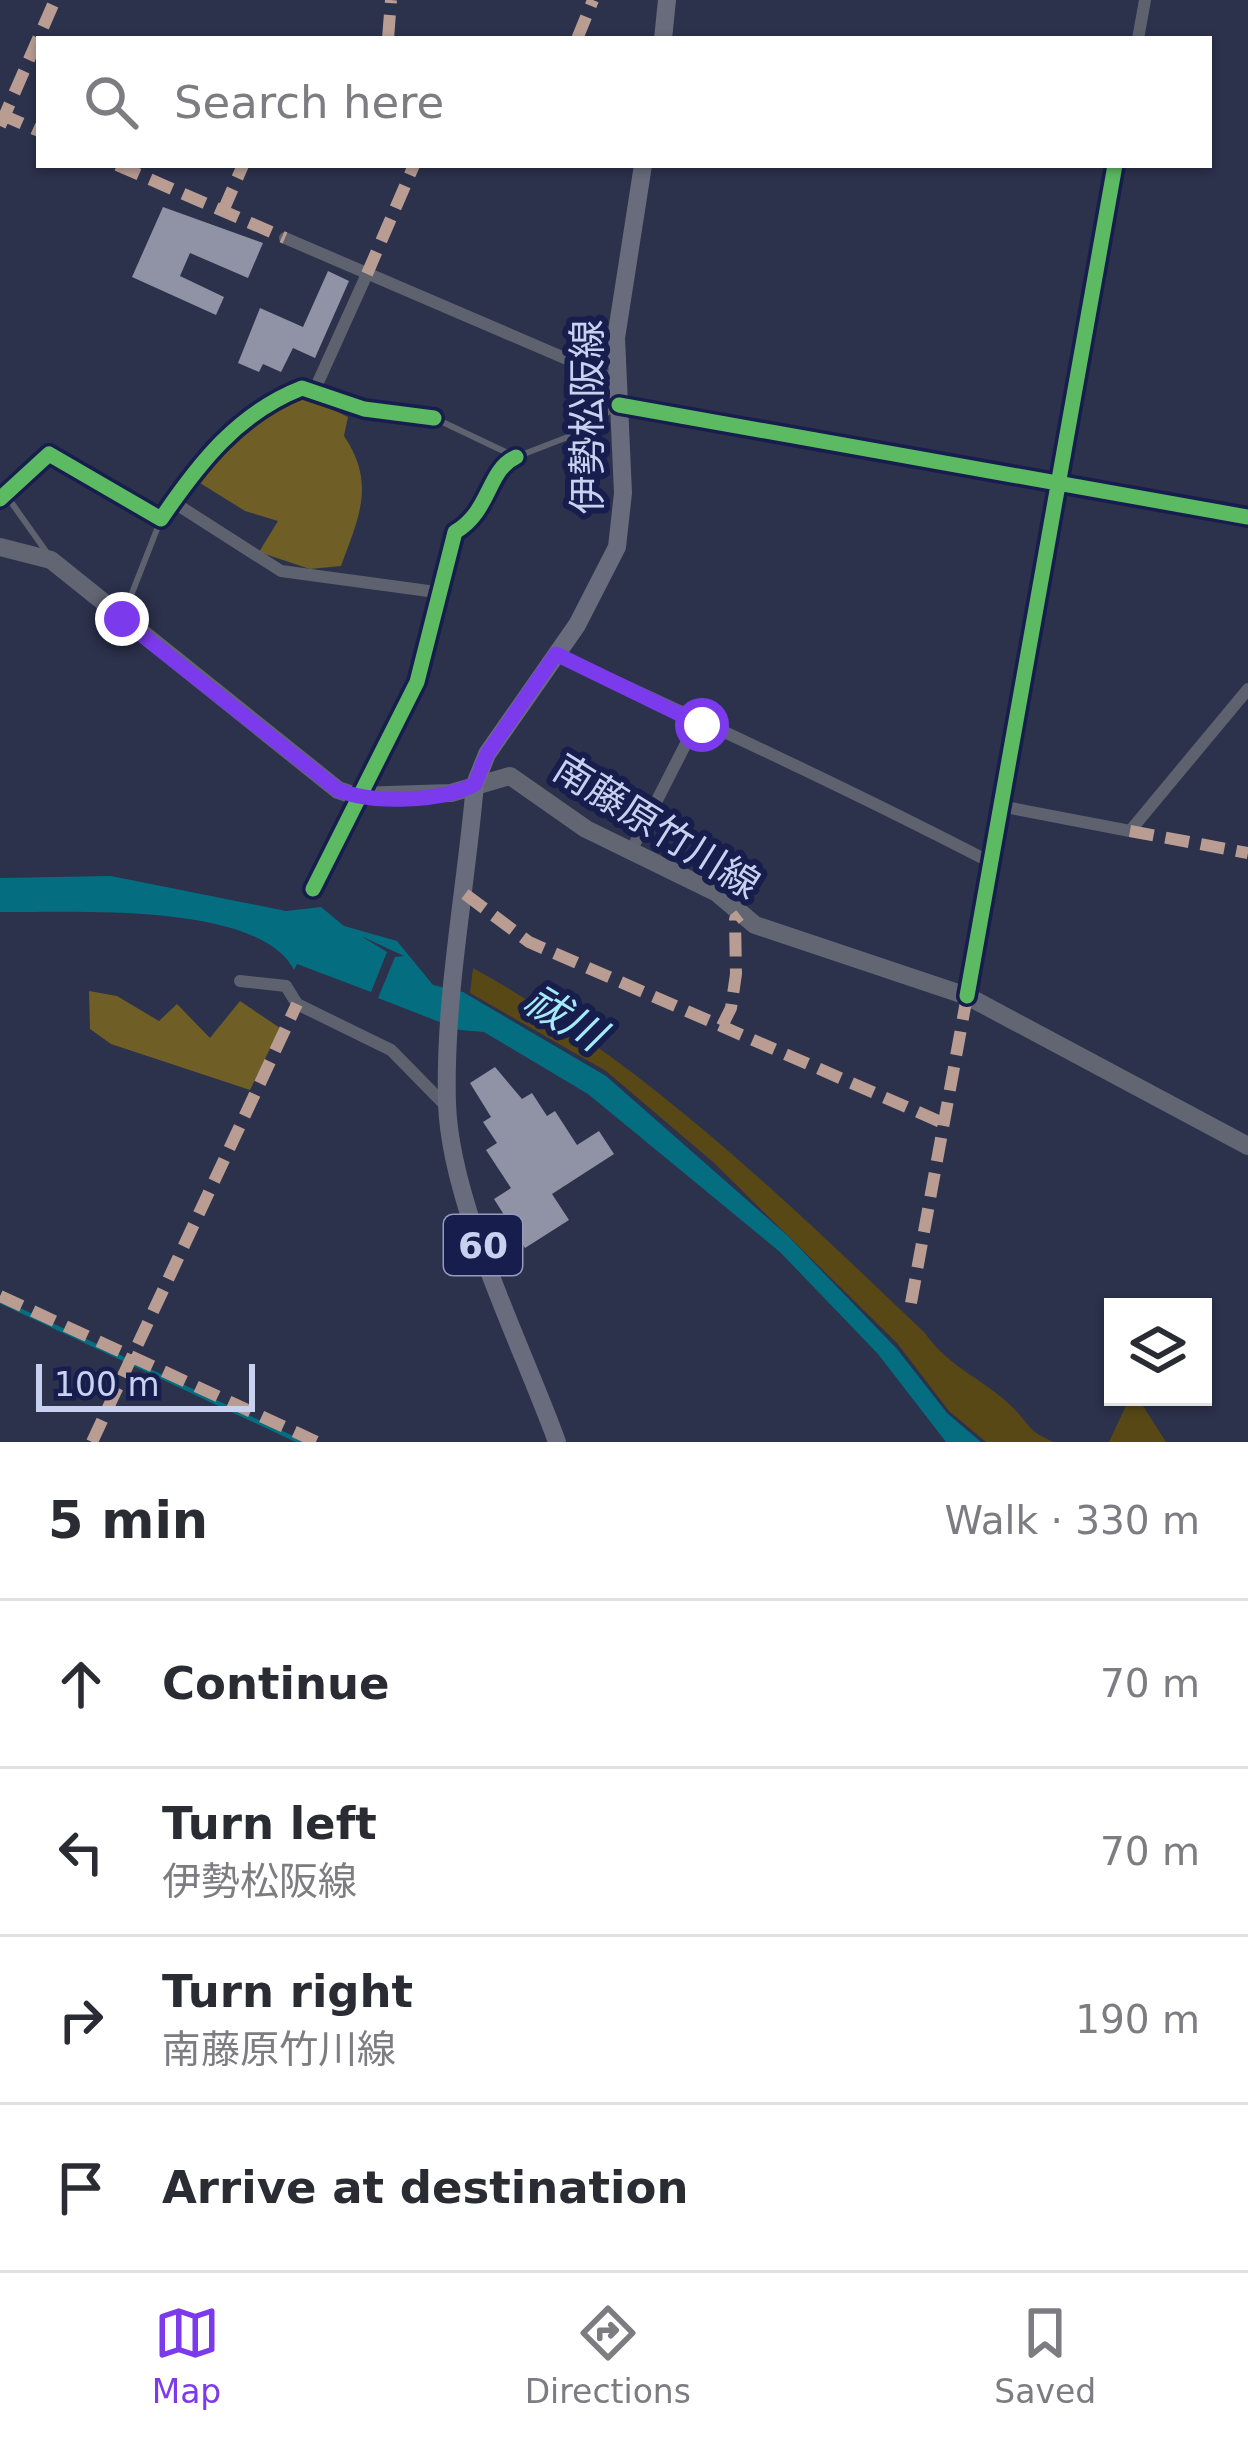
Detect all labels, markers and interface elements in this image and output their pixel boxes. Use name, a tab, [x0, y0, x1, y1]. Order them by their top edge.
search box	[36, 36, 1212, 168]
icon: search	[78, 69, 144, 135]
text: Search here	[174, 76, 444, 129]
street label: 伊勢松阪線	[565, 319, 610, 515]
route end	[95, 592, 149, 646]
route start	[675, 698, 729, 752]
street label: 南藤原竹川線	[546, 745, 768, 908]
water label: 祓川	[516, 975, 617, 1062]
road number: 60	[444, 1215, 522, 1275]
map controls	[1104, 1298, 1212, 1406]
button: layers	[1104, 1298, 1212, 1406]
scale bar	[36, 1358, 255, 1411]
text: 100 m	[54, 1365, 160, 1404]
text: 5 min	[48, 1491, 208, 1550]
text: Walk · 330 m	[945, 1498, 1200, 1543]
icon: ahead	[48, 1651, 114, 1717]
text: Continue	[162, 1657, 390, 1710]
text: 70 m	[1100, 1661, 1200, 1706]
text: Turn left	[162, 1797, 377, 1850]
icon: left	[48, 1819, 114, 1885]
text: 70 m	[1100, 1829, 1200, 1874]
text: 伊勢松阪線	[162, 1859, 357, 1904]
text: Turn right	[162, 1965, 413, 2018]
icon: right	[48, 1987, 114, 2053]
text: 190 m	[1075, 1997, 1200, 2042]
text: 南藤原竹川線	[162, 2027, 396, 2072]
icon: arrive	[48, 2155, 114, 2221]
text: Arrive at destination	[162, 2161, 688, 2214]
tab: Map	[152, 2300, 221, 2411]
tab: Directions	[525, 2300, 691, 2411]
tab: Saved	[994, 2300, 1096, 2411]

